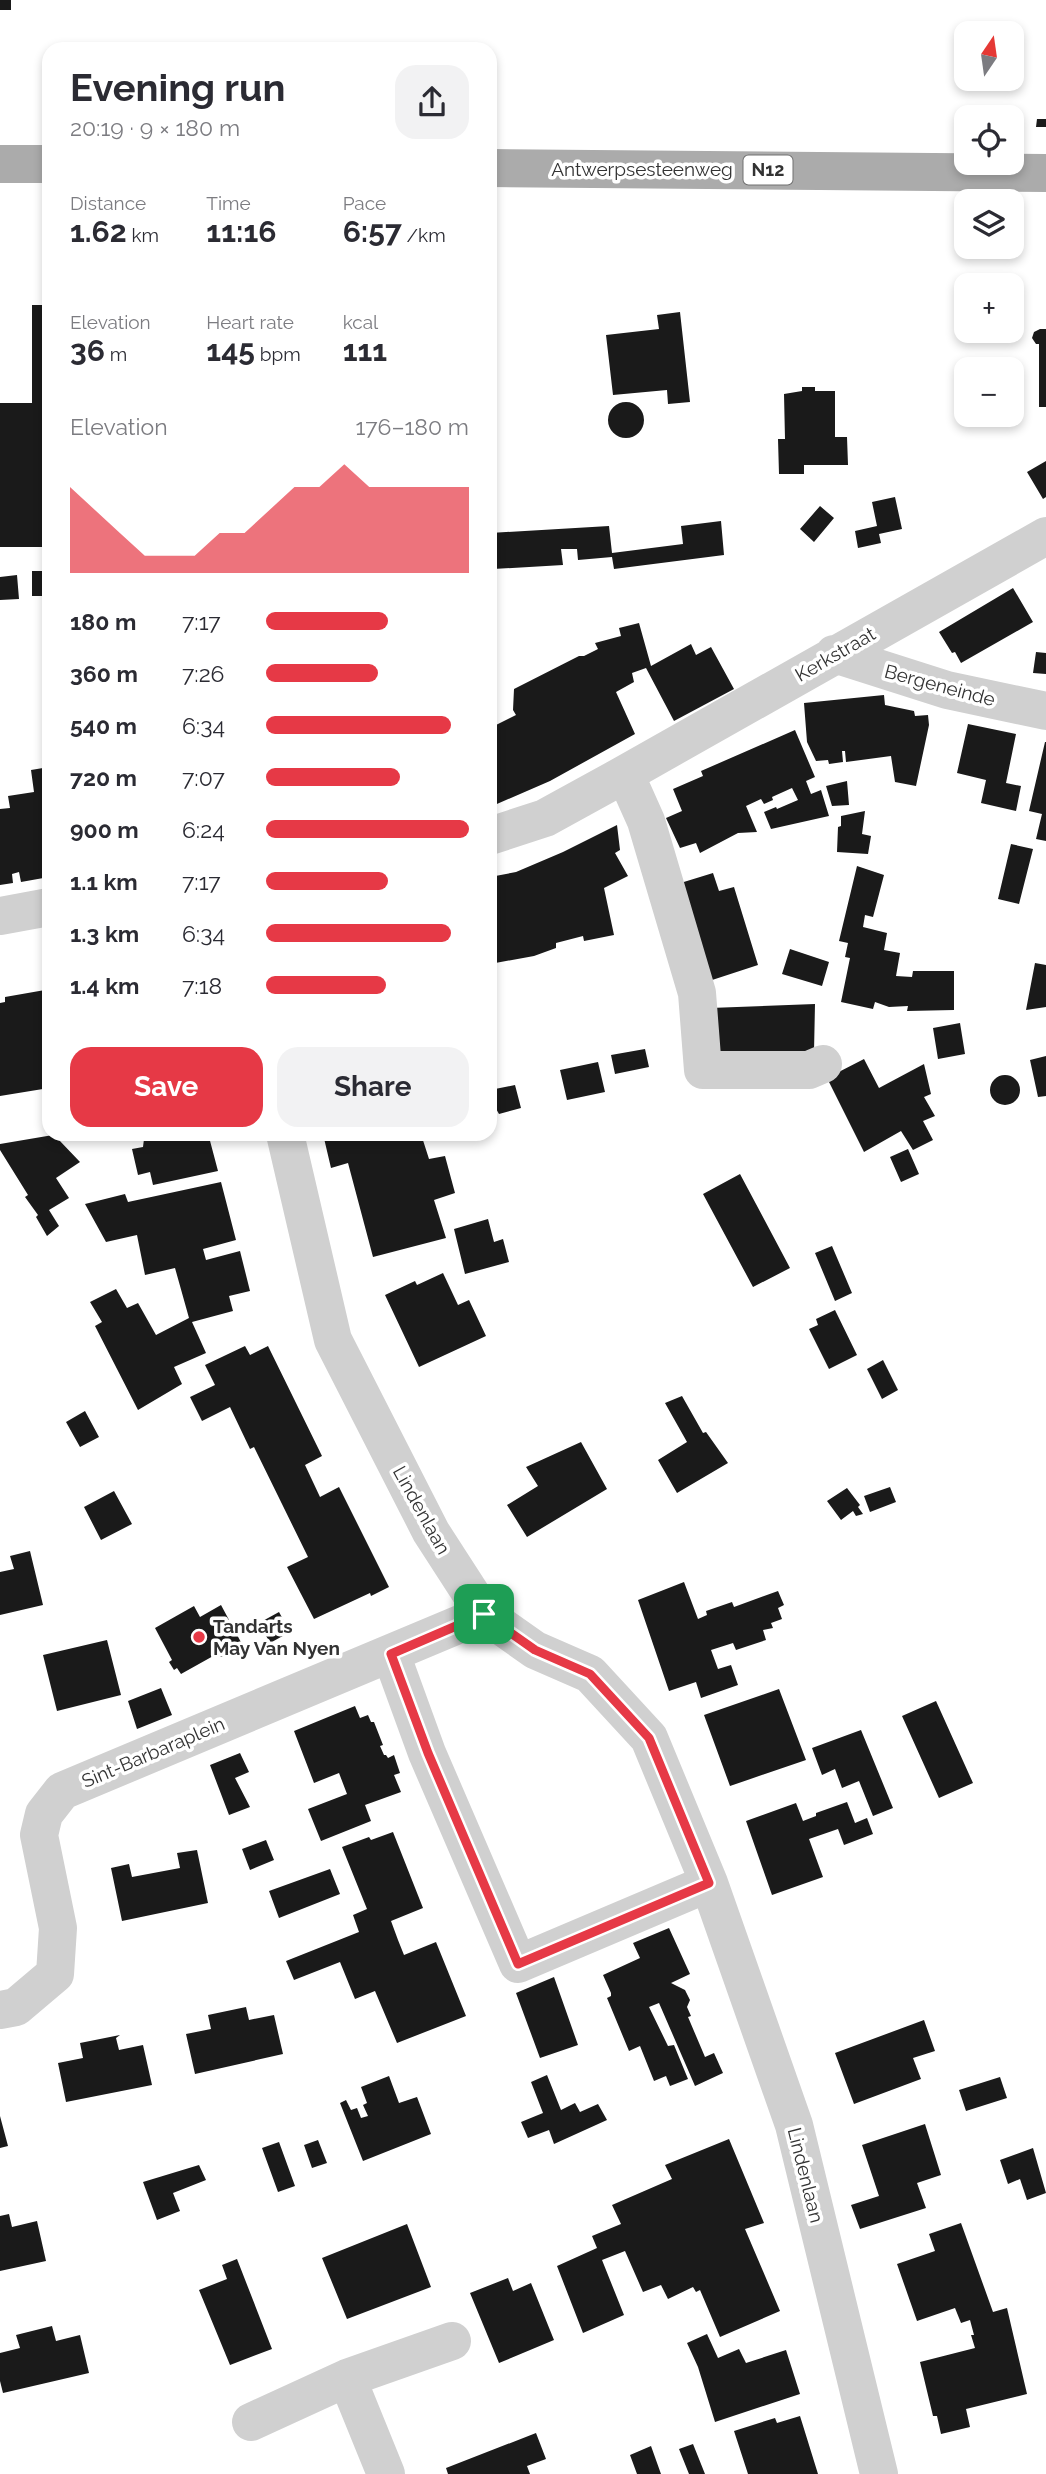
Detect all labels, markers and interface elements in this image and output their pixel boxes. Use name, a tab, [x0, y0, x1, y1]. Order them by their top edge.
north arrow	[954, 21, 1024, 91]
map controls	[954, 21, 1024, 427]
text: Evening run	[70, 65, 285, 110]
button: share	[395, 65, 469, 139]
button: locate	[954, 105, 1024, 175]
text: 20:19 · 9 × 180 m	[70, 114, 240, 141]
road number: N12	[744, 155, 792, 184]
street label: Antwerpsesteenweg	[551, 158, 733, 180]
button: layers	[954, 189, 1024, 259]
text: Distance	[70, 192, 146, 214]
text: Time	[206, 192, 251, 214]
text: Pace	[343, 192, 386, 214]
text: 1.62	[70, 214, 127, 249]
text: 11:16	[206, 214, 276, 249]
text: 6:57	[343, 214, 402, 249]
text: km	[127, 224, 159, 246]
text: /km	[402, 224, 446, 246]
button: +	[954, 273, 1024, 343]
text: Elevation	[70, 311, 151, 333]
text: Heart rate	[206, 311, 294, 333]
text: kcal	[343, 311, 378, 333]
text: 36	[70, 333, 105, 368]
text: 145	[206, 333, 255, 368]
text: 111	[343, 333, 387, 368]
text: m	[105, 343, 127, 365]
text: bpm	[255, 343, 301, 365]
button: −	[954, 357, 1024, 427]
text: Elevation	[70, 413, 168, 440]
text: 176–180 m	[356, 413, 469, 440]
text: 180 m	[70, 608, 136, 635]
text: 7:17	[182, 608, 221, 635]
street label: Kerkstraat	[791, 622, 879, 686]
text: 360 m	[70, 660, 138, 687]
text: 7:26	[182, 660, 224, 687]
street label: Bergeneinde	[882, 660, 998, 710]
text: 540 m	[70, 712, 137, 739]
text: 6:34	[182, 712, 225, 739]
text: 720 m	[70, 764, 137, 791]
text: 7:07	[182, 764, 225, 791]
text: 900 m	[70, 816, 139, 843]
text: 6:24	[182, 816, 225, 843]
text: 1.1 km	[70, 868, 138, 895]
text: 7:17	[182, 868, 221, 895]
text: 1.3 km	[70, 920, 139, 947]
text: 6:34	[182, 920, 225, 947]
text: 1.4 km	[70, 972, 139, 999]
text: 7:18	[182, 972, 222, 999]
button: Save	[70, 1047, 263, 1127]
button: Share	[277, 1047, 469, 1127]
street label: Lindenlaan	[389, 1462, 455, 1558]
pin	[454, 1584, 514, 1644]
icon: arrive	[465, 1595, 503, 1633]
place label: Tandarts May Van Nyen	[213, 1615, 340, 1659]
marker: Tandarts May Van Nyen	[191, 1629, 207, 1645]
street label: Sint-Barbaraplein	[78, 1712, 228, 1792]
street label: Lindenlaan	[784, 2125, 828, 2225]

